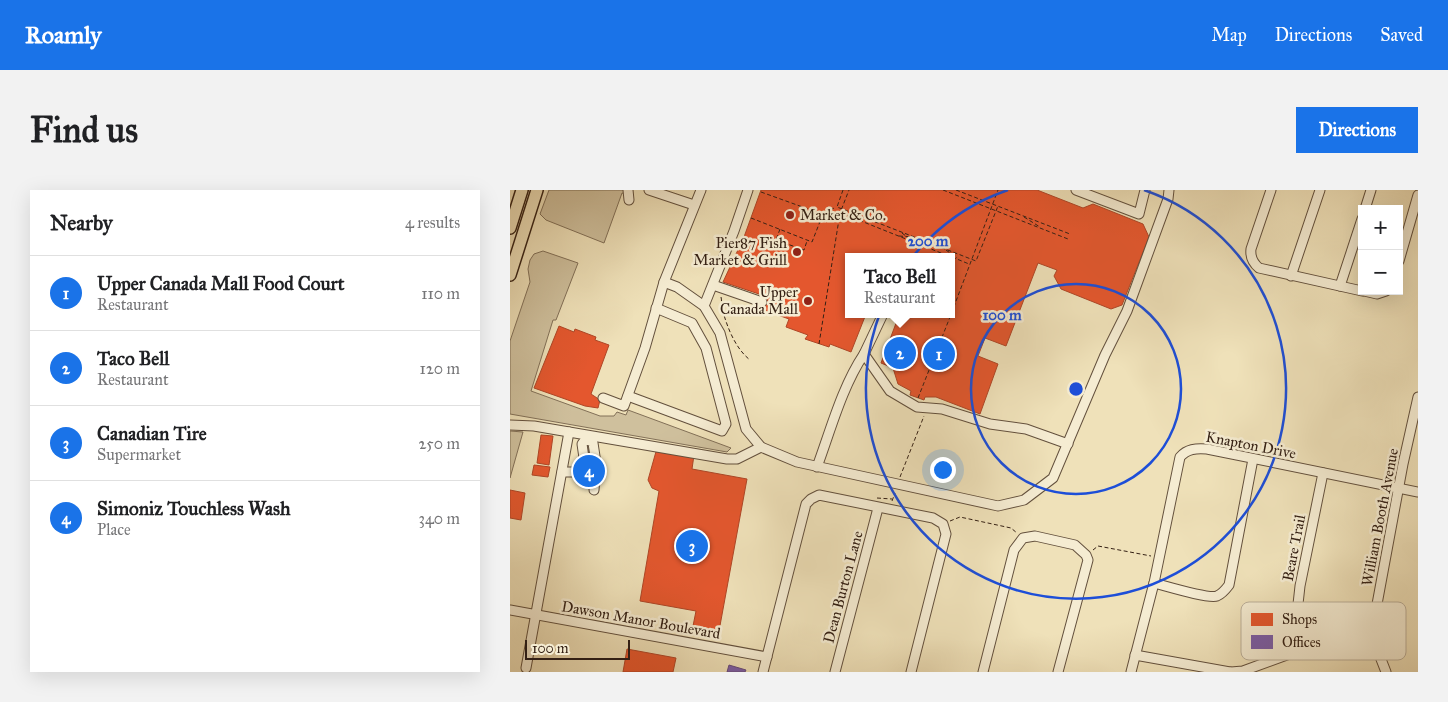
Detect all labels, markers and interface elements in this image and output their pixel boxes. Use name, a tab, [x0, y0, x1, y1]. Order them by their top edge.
text: Roamly	[25, 20, 102, 50]
text: Map	[1211, 24, 1247, 46]
text: Directions	[1275, 24, 1352, 46]
text: Saved	[1380, 24, 1423, 46]
button: Directions	[1296, 107, 1418, 153]
text: Find us	[30, 109, 138, 152]
map controls	[1358, 205, 1403, 295]
button: +	[1358, 205, 1403, 250]
place label: Market & Co.	[800, 206, 886, 224]
marker: Market & Co.	[784, 209, 796, 221]
text: Nearby	[50, 210, 113, 236]
text: 4 results	[405, 213, 460, 232]
text: 200 m	[908, 232, 949, 250]
place label: Pier87 Fish Market & Grill	[693, 234, 788, 269]
marker: Pier87 Fish Market & Grill	[791, 246, 803, 258]
button: −	[1358, 250, 1403, 295]
popup	[845, 253, 955, 318]
text: Taco Bell	[864, 265, 936, 288]
text: Upper Canada Mall Food Court	[97, 272, 344, 295]
place label: Upper Canada Mall	[720, 283, 799, 318]
text: 1	[63, 284, 69, 303]
text: 110 m	[421, 284, 460, 303]
text: Restaurant	[864, 288, 935, 307]
text: Restaurant	[97, 295, 169, 314]
marker: Upper Canada Mall	[802, 295, 814, 307]
text: 100 m	[982, 306, 1022, 324]
pin: 2	[884, 334, 916, 372]
pin: 1	[923, 335, 955, 373]
text: Taco Bell	[97, 347, 169, 370]
text: 2	[62, 359, 70, 378]
text: 120 m	[420, 359, 460, 378]
text: Restaurant	[97, 370, 169, 389]
centre of rings	[1067, 380, 1085, 398]
text: Canadian Tire	[97, 422, 207, 445]
street label: Knapton Drive	[1204, 427, 1298, 463]
text: 3	[63, 434, 69, 453]
text: 250 m	[419, 434, 460, 453]
text: Supermarket	[97, 445, 181, 464]
street label: William Booth Avenue	[1358, 447, 1402, 587]
pin: 4	[573, 452, 605, 490]
your location	[930, 457, 956, 483]
text: Simoniz Touchless Wash	[97, 497, 291, 520]
text: 4	[62, 509, 70, 528]
text: 340 m	[418, 509, 460, 528]
street label: Beare Trail	[1279, 512, 1309, 583]
text: Place	[97, 520, 131, 539]
pin: 3	[676, 527, 708, 565]
street label: Dean Burton Lane	[819, 529, 867, 645]
street label: Dawson Manor Boulevard	[560, 597, 722, 643]
legend	[1241, 602, 1406, 660]
text: Shops	[1282, 611, 1317, 628]
text: Offices	[1282, 634, 1321, 651]
scale bar	[525, 637, 630, 660]
text: 100 m	[532, 640, 569, 657]

